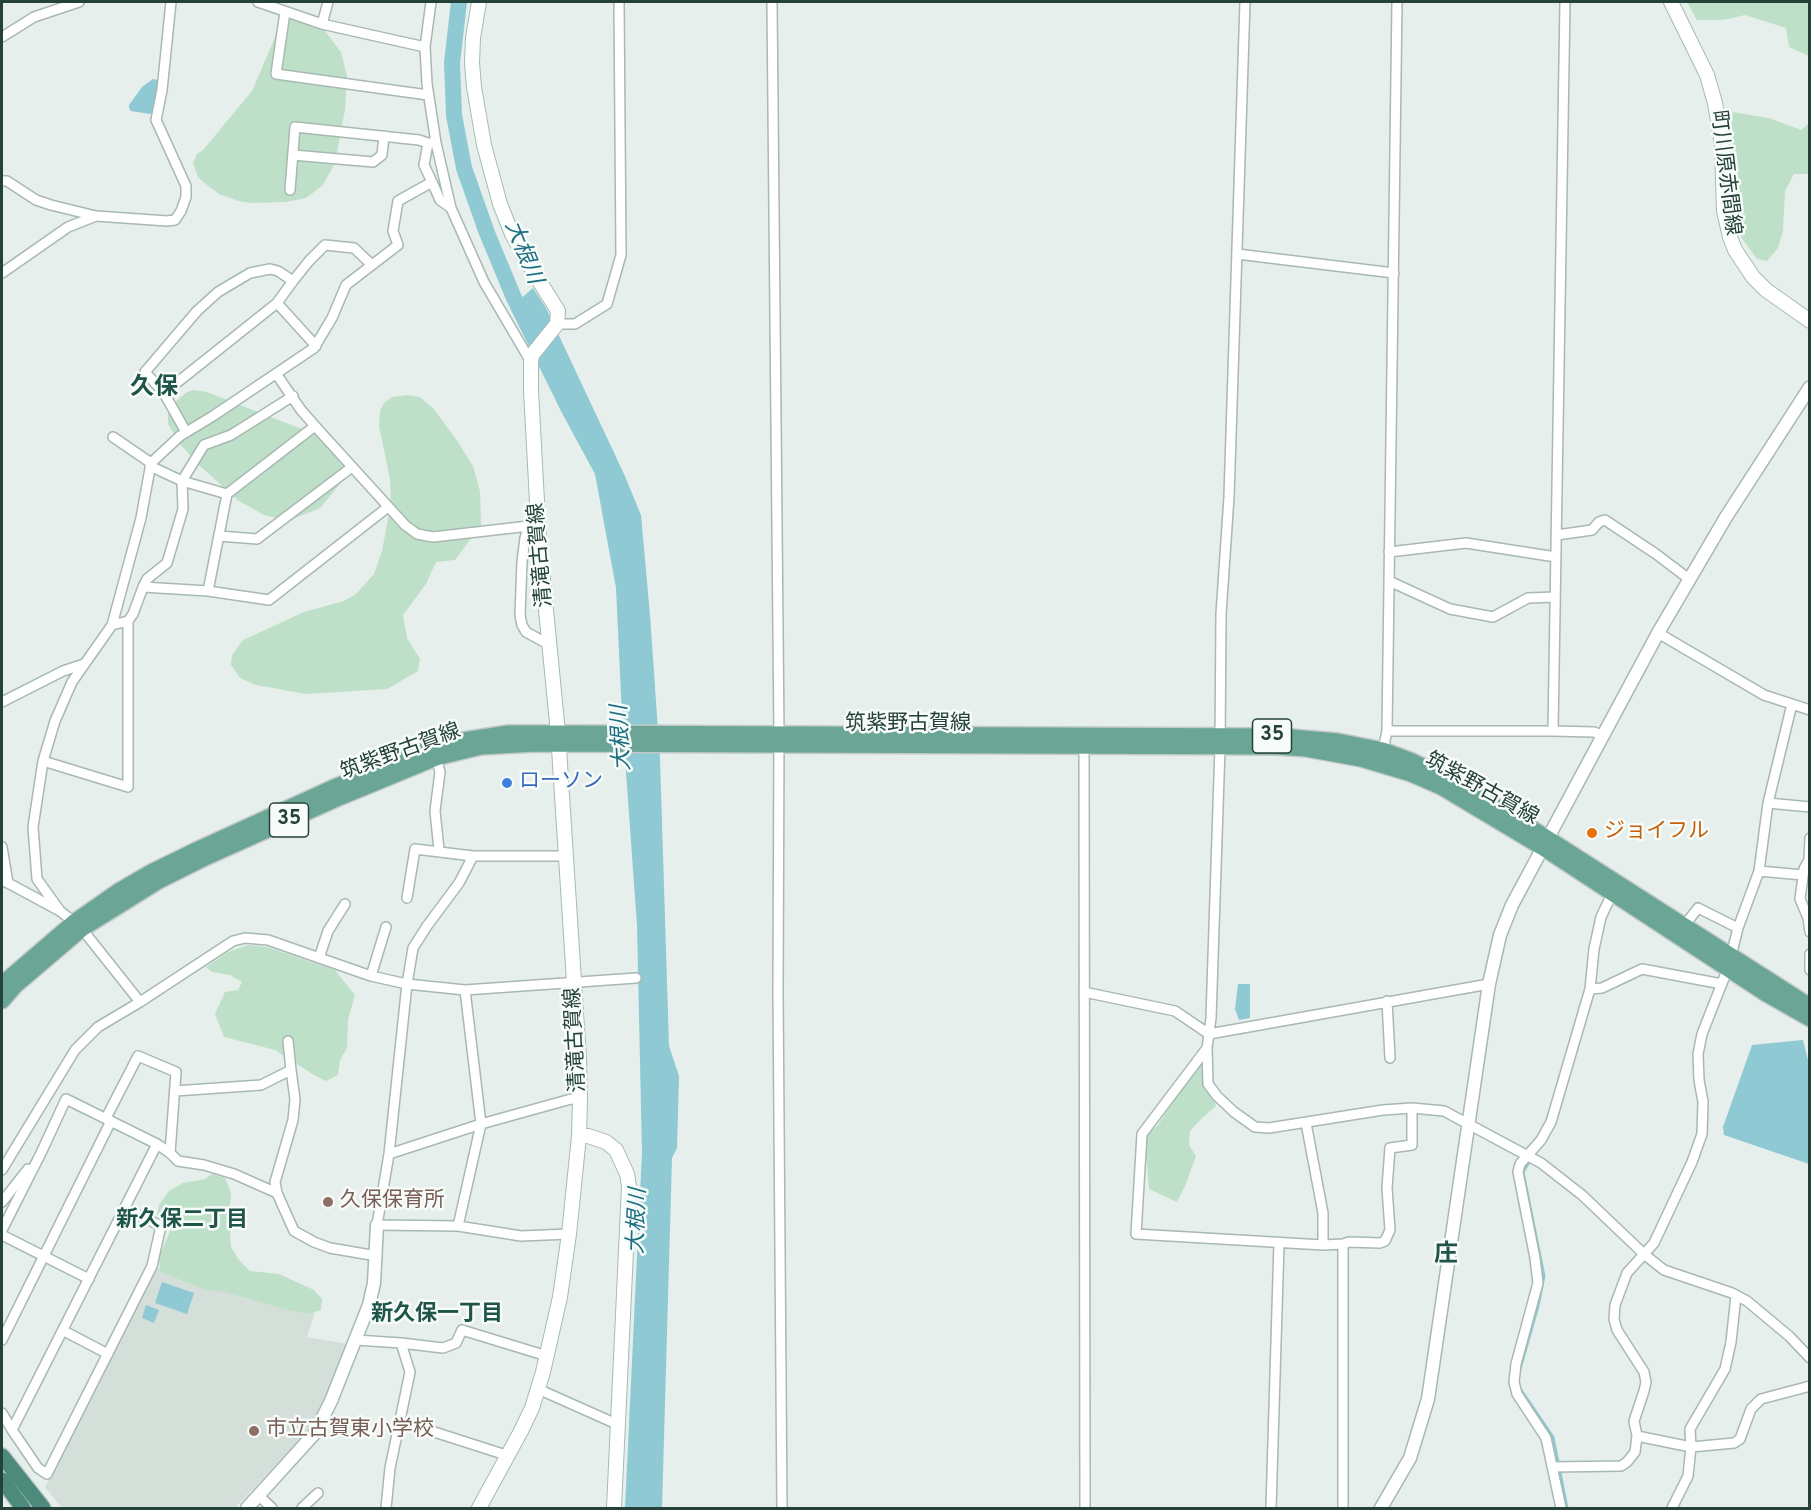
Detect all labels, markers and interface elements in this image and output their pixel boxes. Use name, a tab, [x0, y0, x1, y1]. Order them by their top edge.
street label: 町川原赤間線	[1704, 109, 1744, 237]
water label: 大根川	[497, 217, 547, 289]
district label: 久保	[130, 375, 178, 403]
street label: 清滝古賀線	[525, 502, 559, 608]
water label: 大根川	[608, 704, 638, 772]
street label: 筑紫野古賀線	[845, 712, 971, 738]
road number: 35	[1252, 719, 1292, 753]
street label: 筑紫野古賀線	[337, 720, 465, 786]
street label: 筑紫野古賀線	[1420, 748, 1542, 832]
place label: ローソン	[519, 770, 603, 796]
marker: ローソン	[500, 776, 514, 790]
road number: 35	[270, 803, 308, 837]
place label: ジョイフル	[1604, 820, 1709, 846]
marker: ジョイフル	[1585, 826, 1599, 840]
street label: 清滝古賀線	[562, 987, 592, 1093]
water label: 大根川	[625, 1188, 653, 1254]
place label: 久保保育所	[340, 1189, 445, 1215]
marker: 久保保育所	[321, 1195, 335, 1209]
district label: 新久保二丁目	[116, 1209, 248, 1235]
district label: 庄	[1434, 1242, 1458, 1270]
district label: 新久保一丁目	[371, 1303, 503, 1329]
place label: 市立古賀東小学校	[266, 1418, 434, 1444]
marker: 市立古賀東小学校	[247, 1424, 261, 1438]

